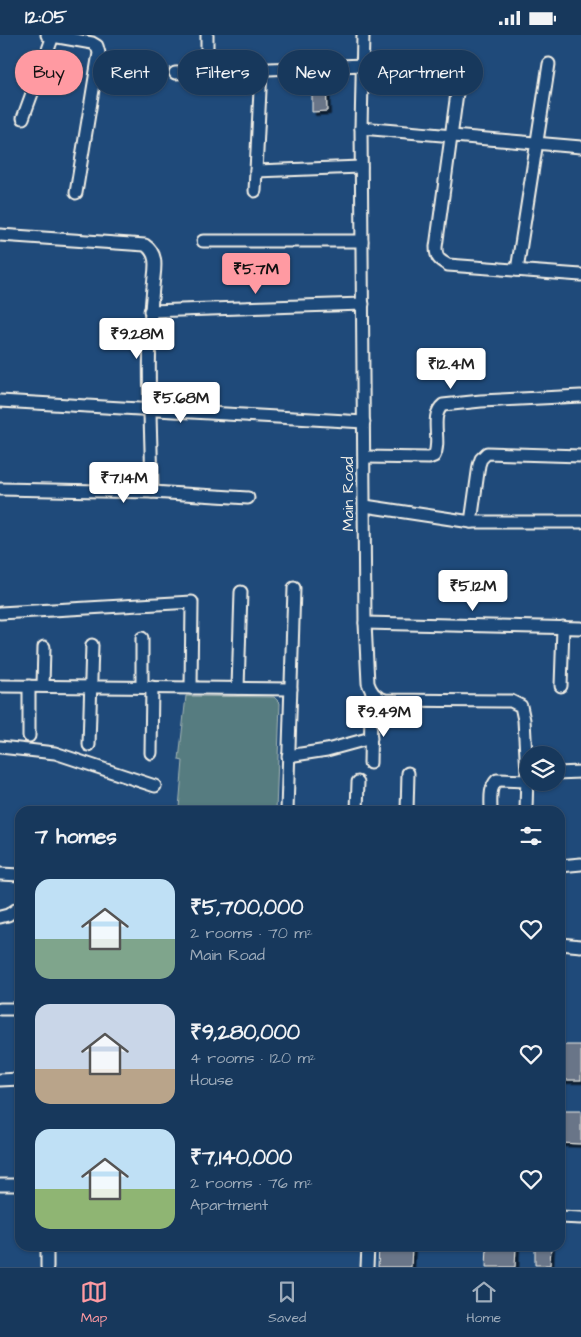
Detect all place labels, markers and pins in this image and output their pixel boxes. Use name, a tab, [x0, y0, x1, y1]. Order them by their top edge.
pin: ₹5.7M	[221, 253, 291, 295]
pin: ₹9.28M	[96, 317, 178, 360]
pin: ₹12.4M	[410, 347, 492, 390]
pin: ₹5.68M	[140, 381, 222, 424]
pin: ₹7.14M	[83, 461, 165, 504]
pin: ₹5.12M	[432, 569, 514, 612]
pin: ₹9.49M	[343, 695, 425, 738]

